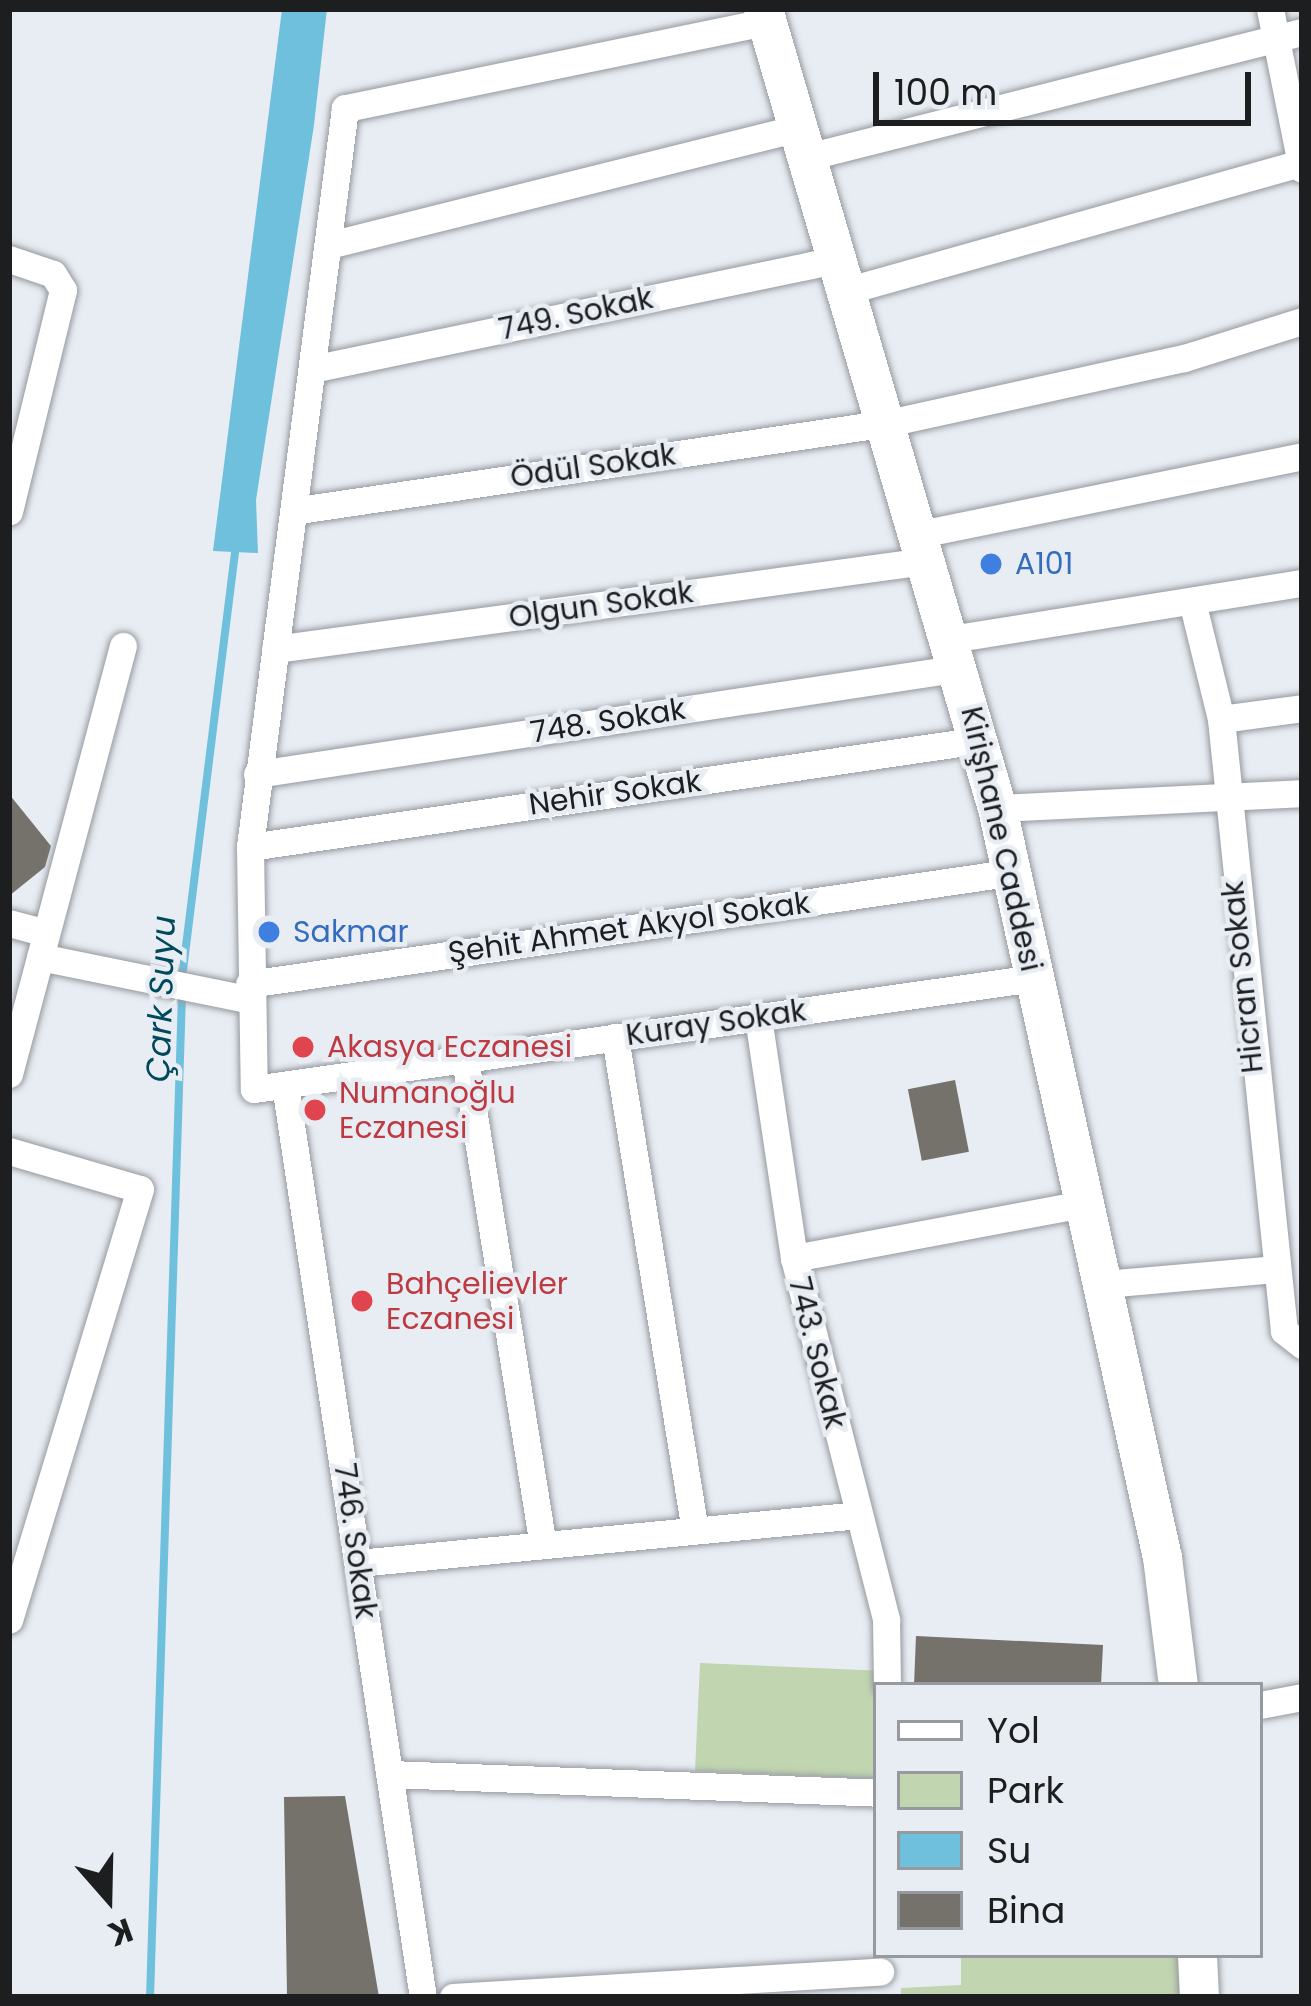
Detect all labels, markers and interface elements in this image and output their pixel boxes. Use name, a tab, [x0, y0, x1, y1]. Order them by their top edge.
scale bar	[879, 48, 1257, 122]
text: 100 m	[894, 67, 997, 118]
street label: 749. Sokak	[496, 280, 656, 348]
street label: Ödül Sokak	[508, 437, 678, 495]
place label: A101	[1015, 546, 1073, 582]
marker: A101	[978, 551, 1004, 577]
street label: Olgun Sokak	[507, 574, 695, 636]
street label: 748. Sokak	[528, 691, 688, 751]
street label: Kirişhane Caddesi	[953, 703, 1049, 975]
street label: Nehir Sokak	[527, 763, 703, 823]
street label: Hicran Sokak	[1215, 879, 1271, 1075]
street label: Şehit Ahmet Akyol Sokak	[446, 885, 812, 971]
place label: Sakmar	[293, 914, 409, 950]
water label: Çark Suyu	[138, 915, 184, 1083]
marker: Sakmar	[256, 919, 282, 945]
street label: Kuray Sokak	[624, 993, 808, 1053]
place label: Akasya Eczanesi	[327, 1029, 572, 1065]
marker: Akasya Eczanesi	[290, 1034, 316, 1060]
place label: Numanoğlu Eczanesi	[339, 1075, 516, 1146]
marker: Numanoğlu Eczanesi	[302, 1097, 328, 1123]
place label: Bahçelievler Eczanesi	[386, 1266, 568, 1336]
street label: 743. Sokak	[781, 1273, 853, 1433]
marker: Bahçelievler Eczanesi	[349, 1288, 375, 1314]
street label: 746. Sokak	[326, 1461, 384, 1621]
legend	[873, 1682, 1263, 1958]
text: Yol	[987, 1705, 1040, 1756]
text: Park	[987, 1765, 1064, 1816]
text: Su	[987, 1825, 1031, 1876]
north arrow	[48, 1838, 168, 1958]
text: Bina	[987, 1885, 1065, 1936]
text: K	[102, 1906, 139, 1958]

